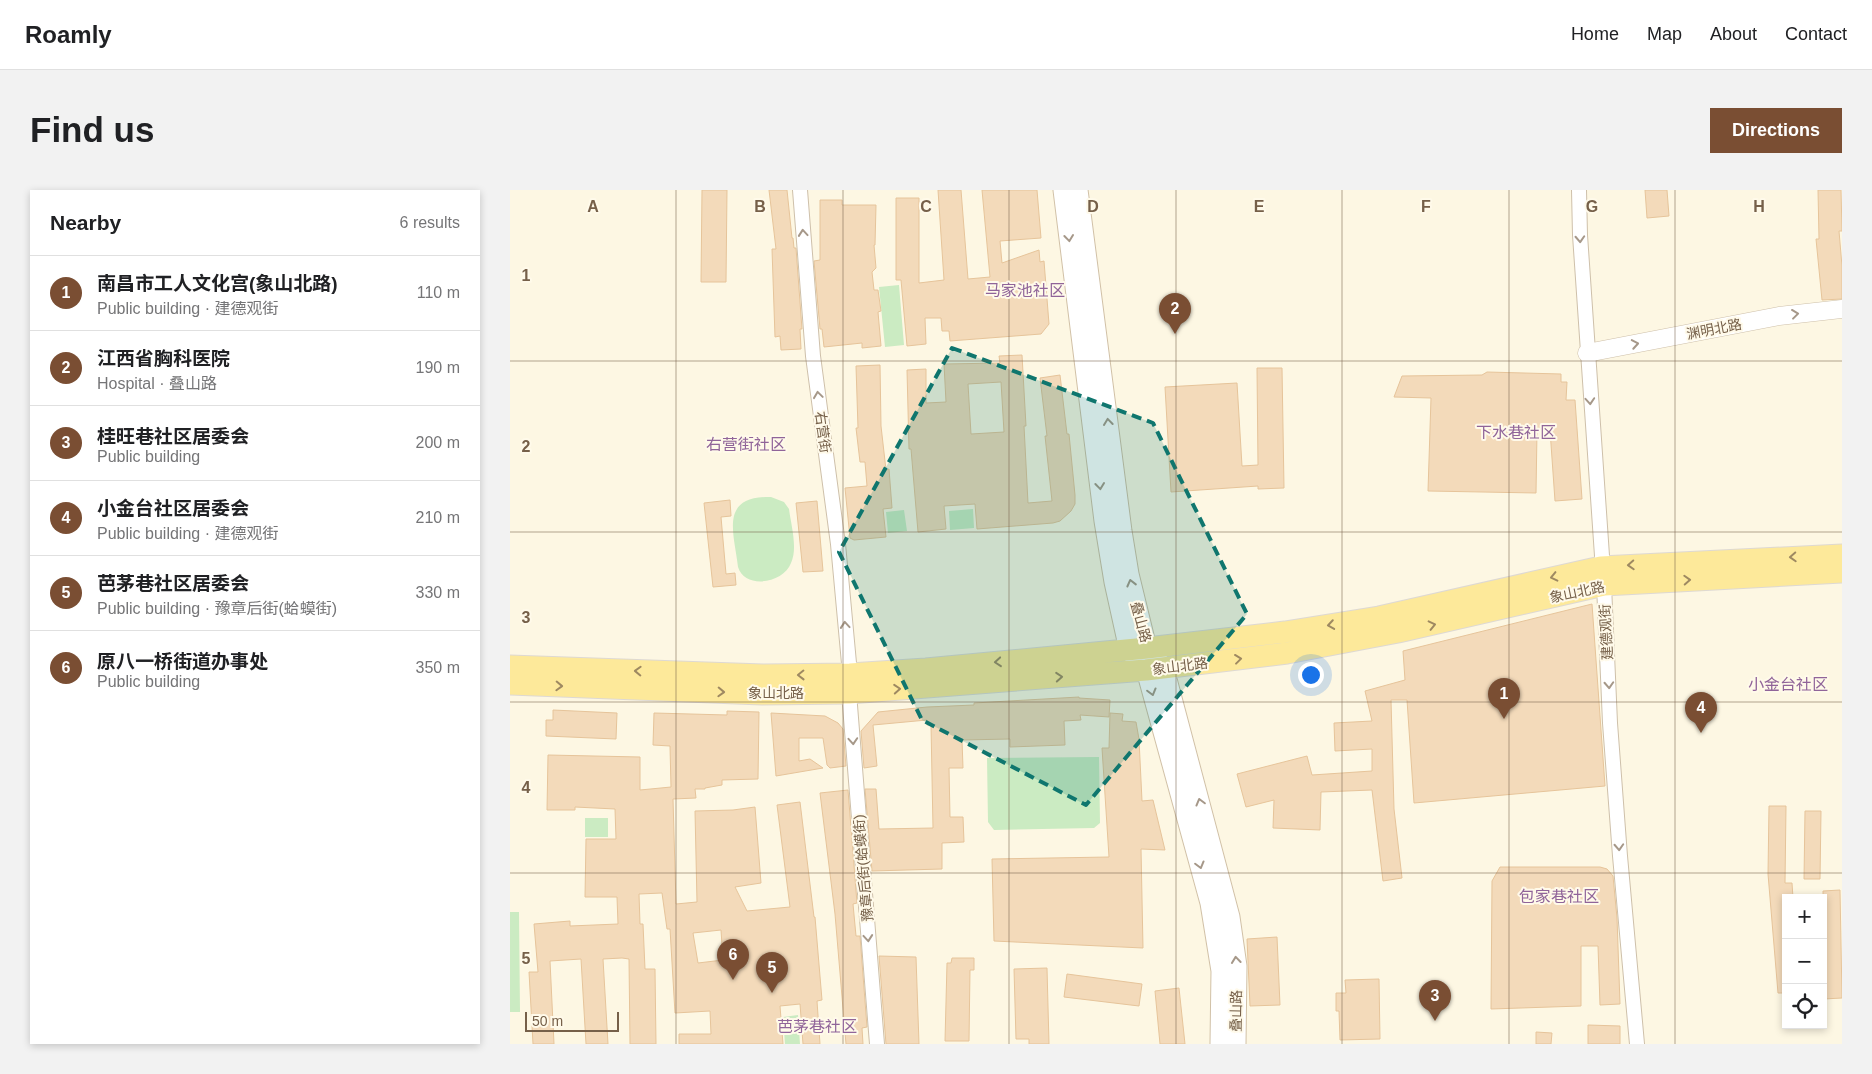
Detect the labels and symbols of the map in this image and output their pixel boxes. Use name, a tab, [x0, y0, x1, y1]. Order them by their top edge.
text: A	[587, 198, 599, 215]
text: B	[754, 198, 766, 215]
text: C	[920, 198, 932, 215]
text: D	[1087, 198, 1099, 215]
text: E	[1254, 198, 1265, 215]
text: F	[1421, 198, 1431, 215]
text: G	[1586, 198, 1598, 215]
text: H	[1753, 198, 1765, 215]
one-way arrow	[798, 229, 809, 237]
one-way arrow	[1063, 235, 1074, 243]
one-way arrow	[1574, 235, 1585, 243]
text: 1	[522, 267, 531, 284]
district label: 马家池社区	[985, 282, 1065, 299]
pin: 2	[1159, 293, 1191, 334]
one-way arrow	[1791, 309, 1799, 320]
street label: 渊明北路	[1685, 316, 1743, 342]
one-way arrow	[1631, 339, 1639, 350]
one-way arrow	[814, 390, 824, 399]
one-way arrow	[1585, 397, 1596, 405]
street label: 右营街	[812, 410, 834, 454]
one-way arrow	[1103, 418, 1114, 426]
district label: 下水巷社区	[1476, 424, 1556, 441]
district label: 右营街社区	[706, 436, 786, 453]
text: 2	[522, 438, 531, 455]
one-way arrow	[1094, 483, 1105, 491]
one-way arrow	[1789, 552, 1797, 562]
one-way arrow	[1627, 560, 1635, 571]
one-way arrow	[1549, 572, 1558, 582]
one-way arrow	[1683, 575, 1691, 586]
one-way arrow	[1126, 578, 1137, 587]
street label: 象山北路	[1548, 578, 1606, 606]
street label: 叠山路	[1128, 600, 1154, 644]
street label: 建德观街	[1597, 604, 1615, 660]
text: 3	[522, 609, 531, 626]
one-way arrow	[1327, 619, 1335, 629]
one-way arrow	[1428, 620, 1437, 631]
one-way arrow	[840, 621, 851, 629]
one-way arrow	[1234, 654, 1242, 665]
street label: 象山北路	[1151, 655, 1209, 677]
one-way arrow	[994, 656, 1002, 667]
your location	[1298, 662, 1324, 688]
one-way arrow	[634, 666, 642, 676]
one-way arrow	[797, 670, 804, 680]
one-way arrow	[1056, 671, 1064, 682]
district label: 小金台社区	[1748, 676, 1828, 693]
pin: 1	[1488, 678, 1520, 719]
one-way arrow	[555, 680, 563, 691]
one-way arrow	[1603, 682, 1614, 690]
one-way arrow	[894, 684, 902, 695]
street label: 象山北路	[748, 685, 804, 701]
one-way arrow	[718, 687, 725, 697]
one-way arrow	[1146, 687, 1157, 696]
pin: 4	[1685, 692, 1717, 733]
one-way arrow	[847, 738, 858, 746]
text: 4	[522, 779, 531, 796]
one-way arrow	[1196, 798, 1206, 807]
street label: 豫章后街(蛤蟆街)	[850, 814, 876, 922]
one-way arrow	[1614, 844, 1625, 852]
one-way arrow	[1194, 861, 1205, 870]
district label: 包家巷社区	[1519, 888, 1599, 905]
one-way arrow	[863, 934, 874, 942]
pin: 6	[717, 939, 749, 980]
text: 5	[522, 950, 531, 967]
pin: 5	[756, 952, 788, 993]
one-way arrow	[1231, 956, 1242, 964]
pin: 3	[1419, 980, 1451, 1021]
street label: 叠山路	[1228, 990, 1244, 1032]
scale bar	[525, 1009, 619, 1032]
district label: 芭茅巷社区	[777, 1018, 857, 1035]

